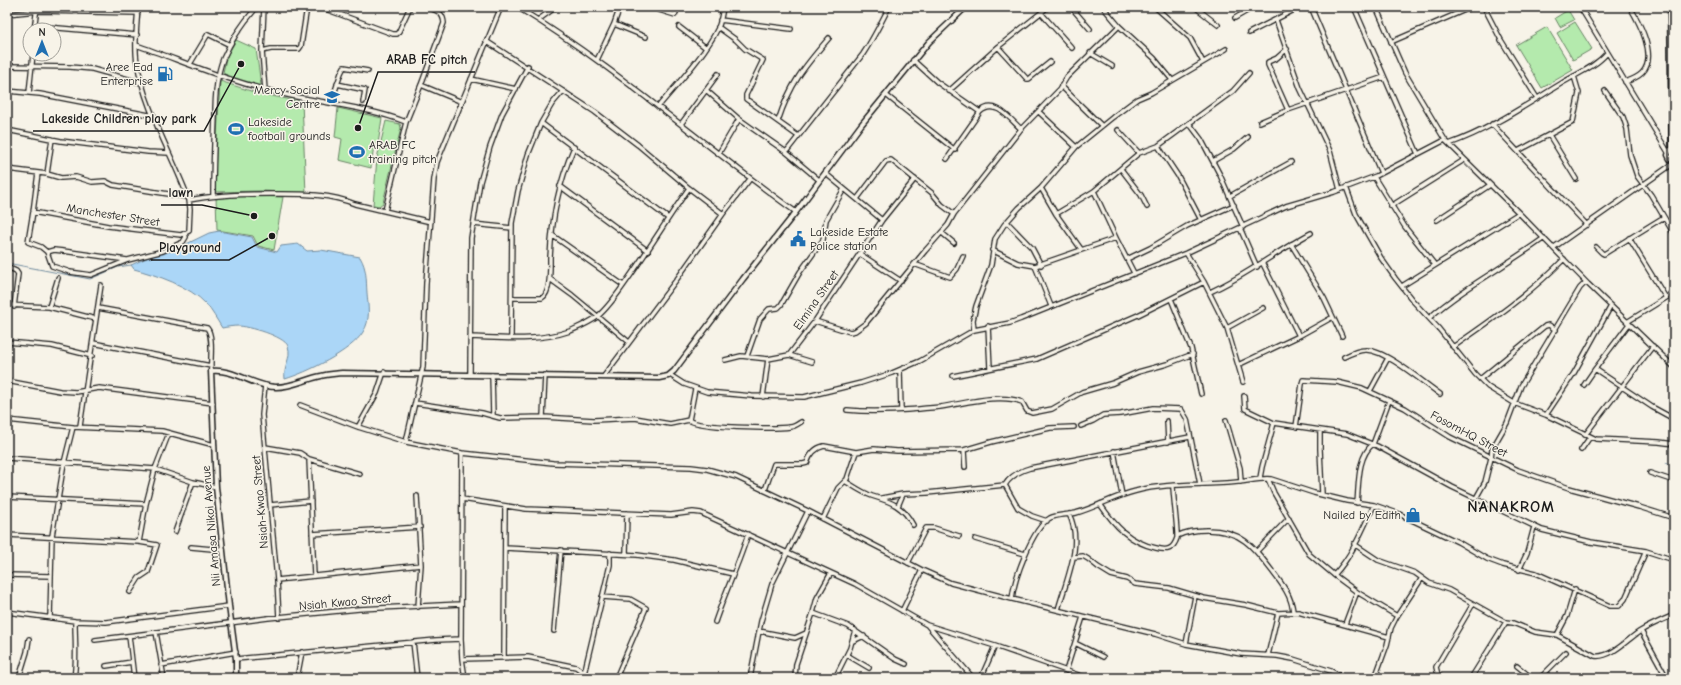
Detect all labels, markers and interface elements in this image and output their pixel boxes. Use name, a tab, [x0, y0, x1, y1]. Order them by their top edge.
north arrow	[22, 22, 62, 62]
text: N	[38, 26, 46, 39]
callout: ARAB FC pitch	[378, 47, 475, 72]
text: ARAB FC pitch	[387, 52, 468, 67]
place label: Aree Ead Enterprise	[100, 60, 153, 88]
fuel station icon: Aree Ead Enterprise	[156, 65, 174, 83]
place label: Mercy Social Centre	[254, 83, 320, 111]
school or university icon: Mercy Social Centre	[323, 88, 341, 106]
callout: Lakeside Children play park	[33, 106, 204, 131]
text: Lakeside Children play park	[42, 111, 197, 126]
place label: Lakeside football grounds	[247, 115, 330, 143]
sports icon: Lakeside football grounds	[227, 120, 245, 138]
place label: ARAB FC training pitch	[368, 138, 437, 166]
sports icon: ARAB FC training pitch	[348, 143, 366, 161]
callout: lawn	[161, 180, 202, 205]
text: lawn	[169, 185, 193, 200]
street label: Manchester Street	[65, 201, 161, 229]
place label: Lakeside Estate Police station	[810, 225, 888, 253]
public building icon: Lakeside Estate Police station	[789, 230, 807, 248]
callout: Playground	[151, 235, 229, 260]
text: Playground	[159, 240, 221, 255]
street label: Elmina Street	[790, 267, 842, 332]
street label: FosomHQ Street	[1428, 408, 1510, 460]
street label: Nsiah-Kwao Street	[249, 454, 271, 549]
street label: Nii Amasa Nikoi Avenue	[199, 465, 223, 587]
district label: NANAKROM	[1467, 498, 1555, 516]
shop icon: Nailed by Edith	[1404, 506, 1422, 524]
place label: Nailed by Edith	[1323, 508, 1401, 522]
street label: Nsiah Kwao Street	[298, 591, 392, 613]

